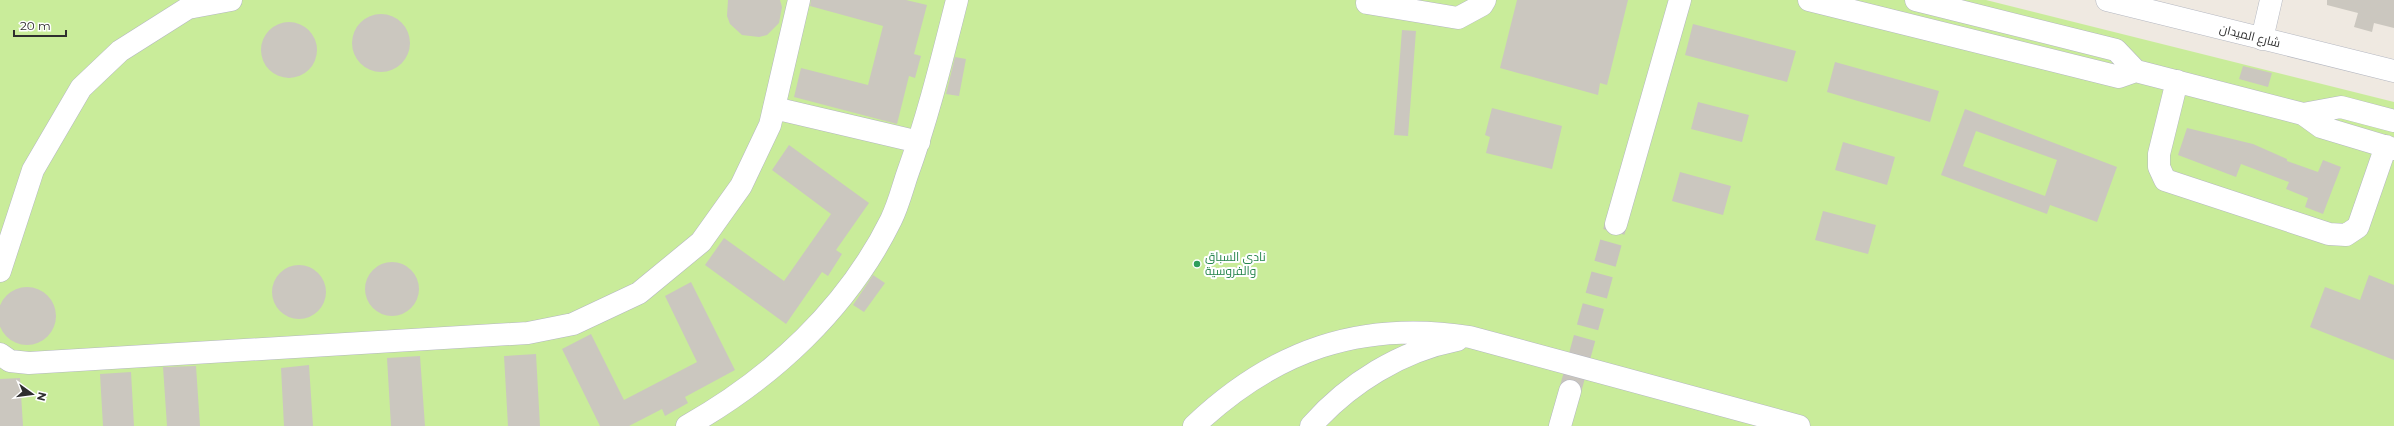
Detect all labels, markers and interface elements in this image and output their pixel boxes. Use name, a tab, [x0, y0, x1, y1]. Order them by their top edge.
scale bar	[14, 12, 66, 38]
text: 20 m	[20, 18, 51, 33]
street label: شارع الميدان	[2218, 21, 2282, 51]
place label: نادي السباق والفروسية	[1205, 249, 1266, 278]
marker: نادي السباق والفروسية	[1192, 259, 1202, 269]
north arrow	[12, 374, 52, 414]
text: N	[34, 390, 50, 402]

